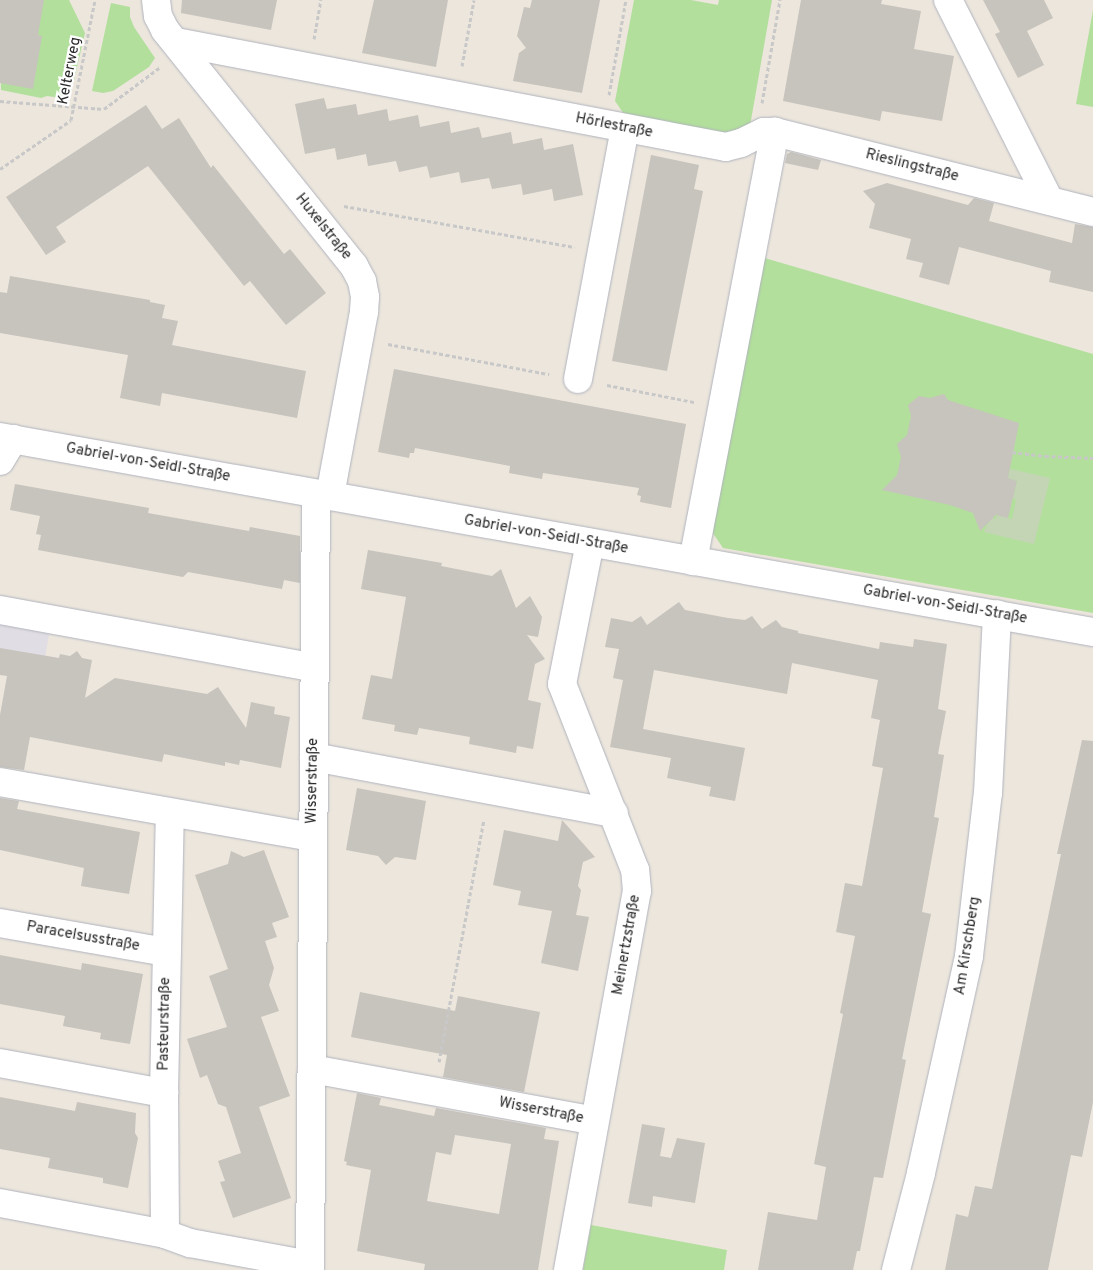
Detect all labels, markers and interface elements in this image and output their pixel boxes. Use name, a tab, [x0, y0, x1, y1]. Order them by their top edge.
street label: Kelterweg	[55, 36, 85, 106]
street label: Hörlestraße	[574, 110, 654, 142]
street label: Rieslingstraße	[864, 146, 960, 186]
street label: Huxelstraße	[291, 190, 355, 264]
street label: Gabriel-von-Seidl-Straße	[64, 440, 232, 486]
street label: Gabriel-von-Seidl-Straße	[462, 512, 630, 558]
street label: Gabriel-von-Seidl-Straße	[861, 582, 1029, 628]
street label: Wisserstraße	[303, 738, 323, 824]
street label: Meinertzstraße	[609, 893, 645, 997]
street label: Am Kirschberg	[951, 895, 985, 997]
street label: Paracelsusstraße	[25, 918, 141, 956]
street label: Pasteurstraße	[155, 977, 175, 1071]
street label: Wisserstraße	[497, 1094, 585, 1128]

